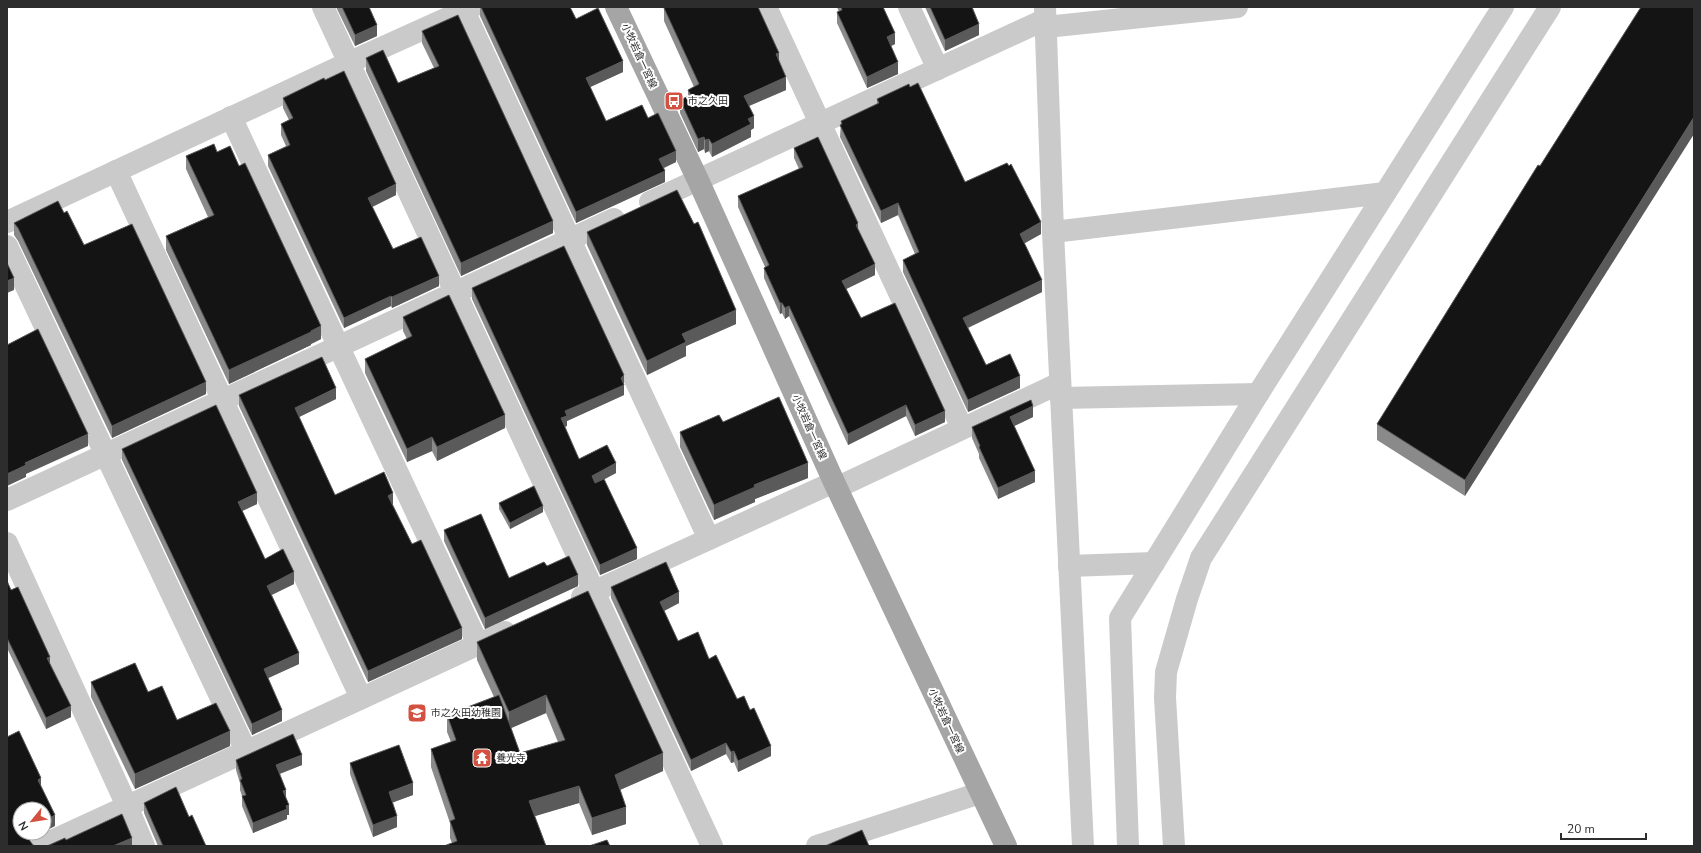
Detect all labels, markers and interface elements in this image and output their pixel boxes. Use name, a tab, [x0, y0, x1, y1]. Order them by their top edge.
street label: 小牧岩倉一宮線	[618, 21, 660, 91]
bus stop icon: 市之久田	[663, 90, 685, 112]
place label: 市之久田	[688, 94, 728, 108]
street label: 小牧岩倉一宮線	[788, 392, 830, 462]
street label: 小牧岩倉一宮線	[925, 686, 967, 756]
school or university icon: 市之久田幼稚園	[406, 702, 428, 724]
place label: 市之久田幼稚園	[431, 706, 501, 720]
temple icon: 養光寺	[471, 747, 493, 769]
place label: 養光寺	[496, 751, 526, 765]
north arrow	[12, 801, 52, 841]
scale bar	[1561, 815, 1646, 841]
text: N	[15, 818, 32, 833]
text: 20 m	[1567, 821, 1595, 837]

